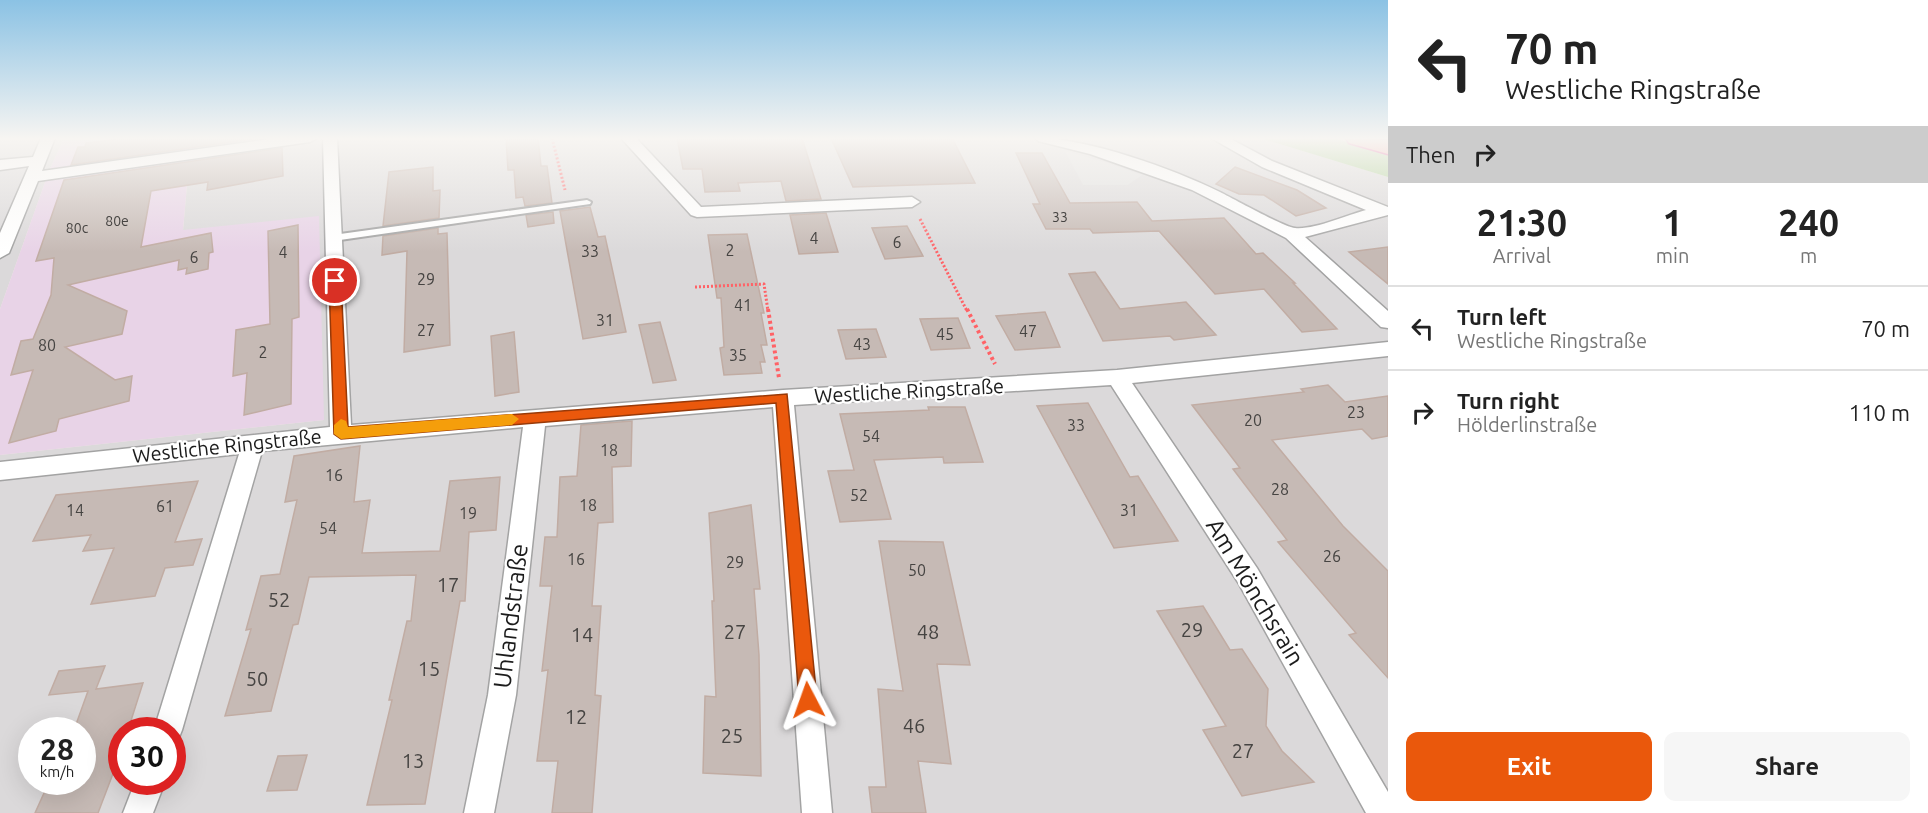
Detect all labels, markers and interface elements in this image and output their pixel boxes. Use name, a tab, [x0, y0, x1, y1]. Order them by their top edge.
icon: left	[1406, 24, 1484, 102]
text: 70 m	[1505, 25, 1599, 72]
text: Westliche Ringstraße	[1505, 74, 1761, 104]
icon: right	[1468, 138, 1501, 171]
text: Then	[1406, 142, 1456, 167]
text: 21:30	[1477, 202, 1567, 243]
text: 1	[1662, 202, 1683, 243]
text: 240	[1778, 202, 1839, 243]
house number: 33	[1052, 209, 1068, 225]
house number: 80e	[105, 213, 129, 229]
house number: 80c	[66, 220, 89, 236]
house number: 4	[809, 229, 819, 247]
house number: 6	[892, 233, 902, 251]
house number: 2	[725, 241, 735, 259]
house number: 33	[581, 242, 599, 260]
house number: 4	[278, 243, 288, 261]
text: Arrival	[1493, 244, 1551, 267]
text: min	[1656, 244, 1689, 267]
text: m	[1800, 244, 1817, 267]
house number: 6	[189, 248, 199, 266]
pin	[309, 255, 360, 306]
icon: arrive	[318, 264, 351, 297]
house number: 29	[417, 270, 435, 288]
house number: 41	[734, 296, 752, 314]
text: Turn left	[1457, 304, 1547, 329]
house number: 31	[596, 311, 614, 329]
icon: left	[1406, 312, 1439, 345]
text: 70 m	[1861, 316, 1910, 341]
house number: 27	[417, 321, 435, 339]
house number: 47	[1019, 322, 1037, 340]
house number: 45	[936, 325, 954, 343]
text: Westliche Ringstraße	[1457, 329, 1647, 352]
house number: 43	[853, 335, 871, 353]
house number: 80	[38, 336, 56, 354]
house number: 2	[258, 343, 268, 361]
house number: 35	[729, 346, 747, 364]
street label: Westliche Ringstraße	[814, 374, 1004, 407]
text: Turn right	[1457, 388, 1559, 413]
icon: right	[1406, 396, 1439, 429]
text: 110 m	[1849, 400, 1910, 425]
house number: 23	[1347, 403, 1365, 421]
house number: 20	[1244, 411, 1262, 429]
text: Hölderlinstraße	[1457, 413, 1597, 436]
house number: 33	[1067, 416, 1085, 434]
street label: Westliche Ringstraße	[131, 424, 323, 467]
house number: 54	[862, 427, 880, 445]
house number: 18	[600, 441, 618, 459]
house number: 16	[325, 466, 343, 484]
house number: 28	[1271, 480, 1289, 498]
house number: 52	[850, 486, 868, 504]
house number: 18	[579, 496, 597, 514]
house number: 61	[156, 497, 174, 515]
house number: 14	[66, 501, 84, 519]
house number: 31	[1120, 501, 1138, 519]
house number: 19	[459, 504, 477, 522]
street label: Am Mönchsrain	[1201, 513, 1310, 670]
house number: 54	[319, 519, 337, 537]
street label: Uhlandstraße	[488, 542, 533, 690]
house number: 26	[1323, 547, 1341, 565]
house number: 16	[567, 550, 585, 568]
house number: 29	[726, 553, 744, 571]
house number: 50	[908, 561, 926, 579]
house number: 17	[437, 573, 459, 596]
house number: 52	[268, 588, 290, 611]
house number: 29	[1181, 618, 1203, 641]
house number: 27	[724, 620, 746, 643]
house number: 48	[917, 620, 939, 643]
house number: 14	[571, 623, 593, 646]
house number: 15	[418, 657, 440, 680]
house number: 50	[246, 667, 268, 690]
position arrow	[776, 668, 840, 732]
house number: 12	[565, 705, 587, 728]
house number: 46	[903, 714, 925, 737]
speed limit sign: 30	[108, 717, 186, 795]
house number: 25	[721, 724, 743, 747]
text: 28	[40, 732, 74, 766]
button: Exit	[1406, 732, 1652, 801]
button: Share	[1664, 732, 1910, 801]
house number: 27	[1232, 739, 1254, 762]
house number: 13	[402, 749, 424, 772]
text: km/h	[40, 763, 74, 780]

